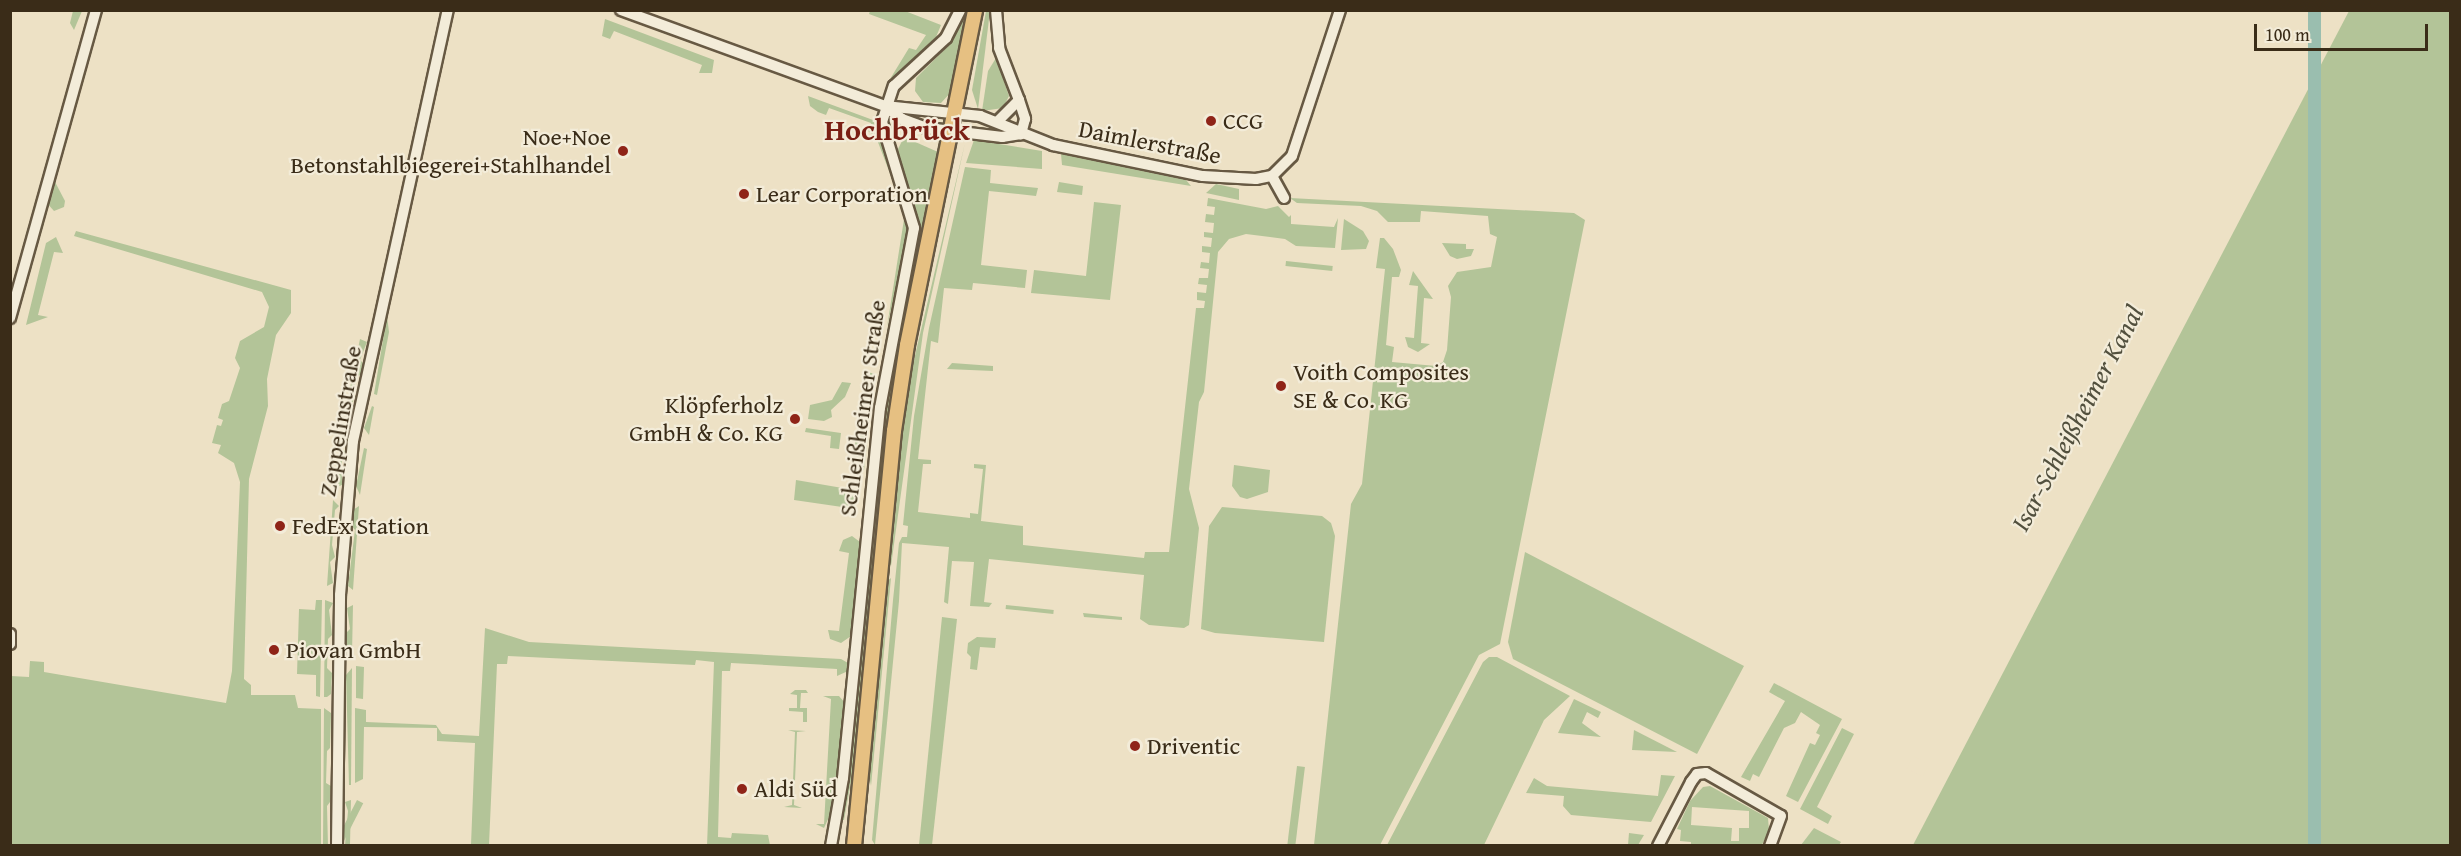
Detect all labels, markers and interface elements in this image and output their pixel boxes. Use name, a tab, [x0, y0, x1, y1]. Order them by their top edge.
scale bar	[2257, 12, 2431, 50]
text: 100 m	[2265, 21, 2310, 48]
place label: CCG	[1223, 107, 1263, 135]
district label: Hochbrück	[824, 111, 970, 147]
street label: Daimlerstraße	[1076, 114, 1224, 170]
marker: CCG	[1204, 114, 1218, 128]
place label: Noe+Noe Betonstahlbiegerei+Stahlhandel	[290, 123, 611, 179]
marker: Noe+Noe Betonstahlbiegerei+Stahlhandel	[616, 144, 630, 158]
place label: Lear Corporation	[756, 180, 928, 208]
marker: Lear Corporation	[737, 187, 751, 201]
street label: Schleißheimer Straße	[833, 298, 891, 518]
water label: Isar-Schleißheimer Kanal	[2004, 300, 2150, 536]
street label: Zeppelinstraße	[313, 343, 367, 499]
place label: Voith Composites SE & Co. KG	[1293, 358, 1469, 414]
marker: Voith Composites SE & Co. KG	[1274, 379, 1288, 393]
place label: Klöpferholz GmbH & Co. KG	[629, 391, 783, 447]
marker: Klöpferholz GmbH & Co. KG	[788, 412, 802, 426]
place label: FedEx Station	[292, 512, 429, 540]
marker: FedEx Station	[273, 519, 287, 533]
place label: Piovan GmbH	[286, 636, 421, 664]
marker: Piovan GmbH	[267, 643, 281, 657]
place label: Driventic	[1147, 732, 1240, 760]
marker: Driventic	[1128, 739, 1142, 753]
place label: Aldi Süd	[754, 775, 838, 803]
marker: Aldi Süd	[735, 782, 749, 796]

